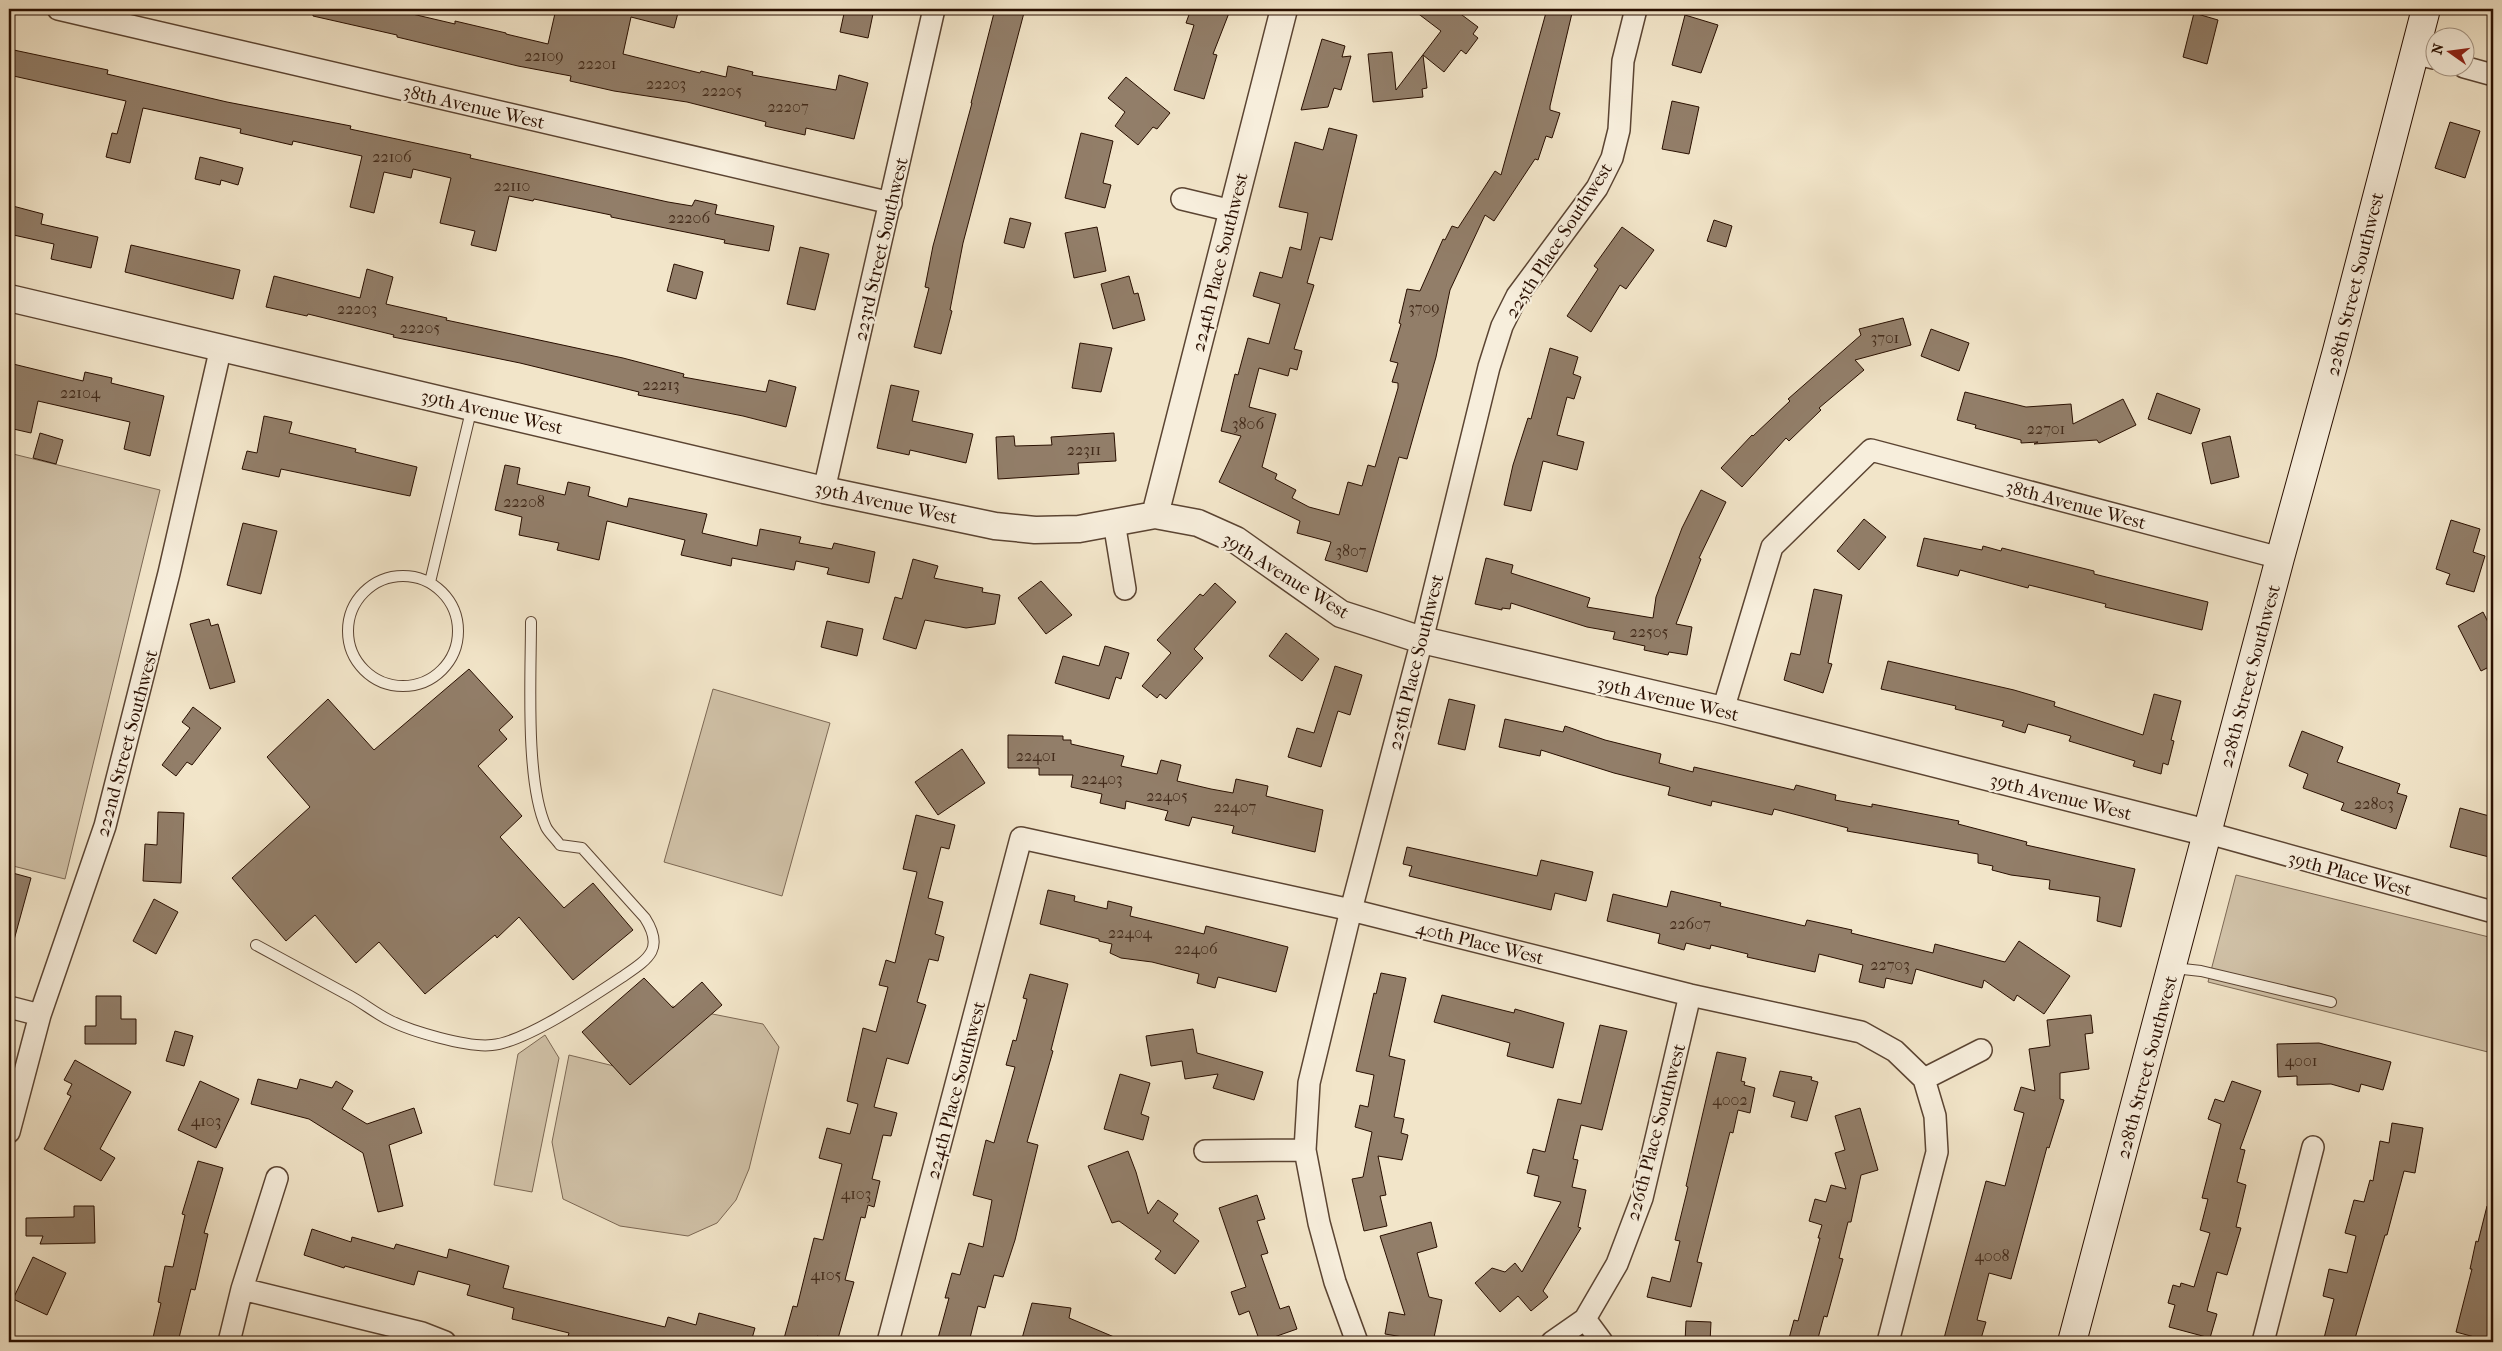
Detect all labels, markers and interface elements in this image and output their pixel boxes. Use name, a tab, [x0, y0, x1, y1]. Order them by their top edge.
north arrow	[2424, 28, 2474, 78]
text: N	[2428, 41, 2447, 56]
house number: 22109	[524, 46, 564, 65]
house number: 22201	[577, 54, 617, 73]
house number: 22203	[646, 74, 686, 93]
street label: 38th Avenue West	[401, 80, 547, 134]
house number: 22205	[702, 81, 742, 100]
house number: 22207	[767, 97, 809, 116]
house number: 22106	[372, 147, 412, 166]
street label: 223rd Street Southwest	[849, 155, 913, 343]
street label: 225th Place Southwest	[1500, 159, 1617, 322]
street label: 224th Place Southwest	[1187, 170, 1253, 354]
house number: 22110	[494, 176, 530, 195]
street label: 228th Street Southwest	[2321, 190, 2389, 379]
house number: 22206	[668, 208, 710, 227]
house number: 3709	[1408, 298, 1440, 317]
house number: 22203	[337, 299, 377, 318]
house number: 22205	[400, 318, 440, 337]
house number: 3701	[1871, 328, 1899, 347]
house number: 22213	[643, 375, 679, 394]
house number: 22104	[60, 383, 101, 402]
street label: 39th Avenue West	[419, 385, 565, 439]
house number: 3806	[1232, 414, 1264, 433]
house number: 22701	[2027, 419, 2065, 438]
house number: 22311	[1067, 440, 1101, 459]
street label: 38th Avenue West	[2003, 476, 2149, 534]
street label: 39th Avenue West	[812, 477, 959, 529]
house number: 22208	[503, 492, 545, 511]
street label: 39th Avenue West	[1218, 528, 1353, 624]
house number: 3807	[1335, 541, 1367, 560]
street label: 225th Place Southwest	[1383, 572, 1449, 753]
street label: 228th Street Southwest	[2215, 582, 2285, 770]
house number: 22505	[1629, 622, 1669, 641]
street label: 222nd Street Southwest	[91, 647, 163, 839]
street label: 39th Avenue West	[1595, 672, 1741, 726]
house number: 22401	[1016, 746, 1056, 765]
house number: 22403	[1081, 769, 1123, 788]
street label: 39th Avenue West	[1988, 769, 2134, 825]
house number: 22405	[1146, 786, 1188, 805]
house number: 22803	[2354, 794, 2394, 813]
house number: 22407	[1214, 797, 1257, 816]
street label: 39th Place West	[2285, 847, 2414, 901]
house number: 22607	[1669, 914, 1711, 933]
street label: 40th Place West	[1413, 916, 1546, 970]
house number: 22404	[1108, 923, 1153, 942]
house number: 22406	[1174, 939, 1218, 958]
house number: 22703	[1870, 955, 1910, 974]
street label: 228th Street Southwest	[2112, 973, 2182, 1161]
street label: 224th Place Southwest	[922, 999, 990, 1182]
street label: 226th Place Southwest	[1622, 1041, 1690, 1223]
house number: 4001	[2285, 1051, 2317, 1070]
house number: 4002	[1712, 1090, 1748, 1109]
house number: 4103	[191, 1111, 221, 1130]
house number: 4103	[841, 1184, 871, 1203]
house number: 4008	[1974, 1246, 2010, 1265]
house number: 4105	[811, 1265, 841, 1284]

